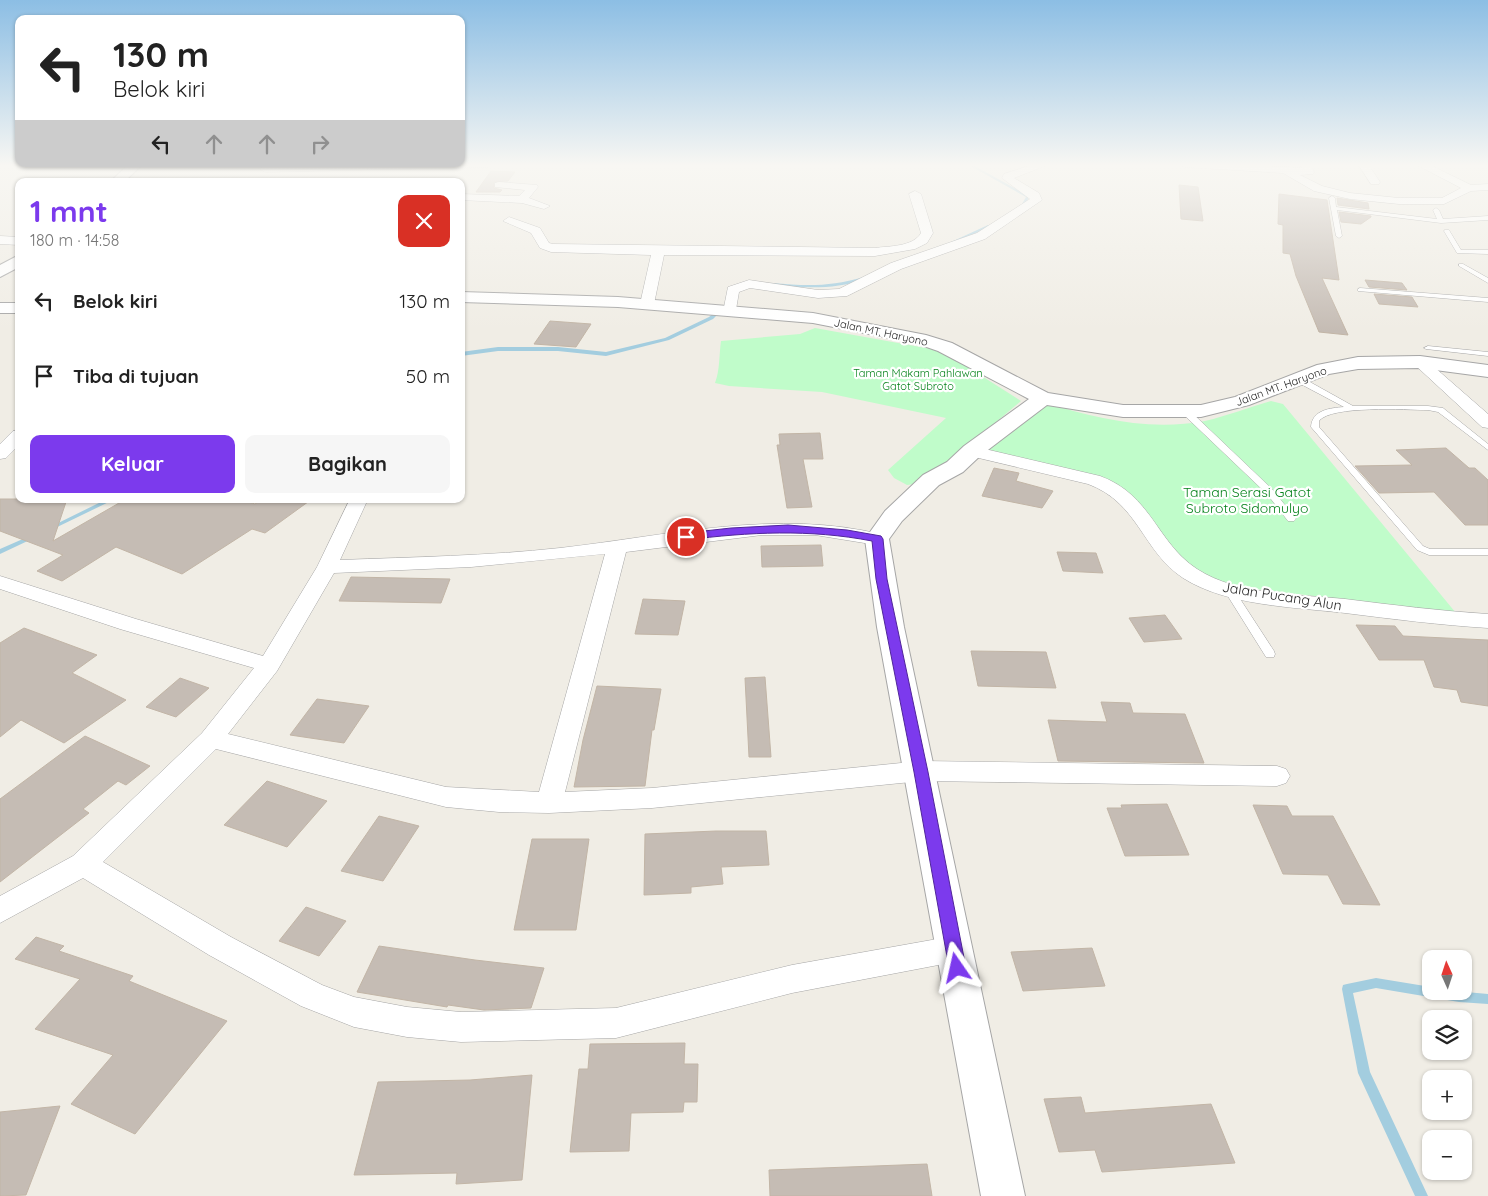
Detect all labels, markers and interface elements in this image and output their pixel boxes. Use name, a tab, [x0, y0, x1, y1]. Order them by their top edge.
text: 130 m	[113, 32, 209, 76]
icon: left	[30, 35, 95, 100]
text: Belok kiri	[113, 75, 205, 103]
icon: left	[147, 130, 175, 158]
icon: ahead	[200, 130, 228, 158]
icon: ahead	[253, 130, 281, 158]
icon: right	[306, 130, 334, 158]
text: 1 mnt	[30, 192, 108, 230]
button: close	[398, 195, 450, 247]
text: 180 m · 14:58	[30, 230, 119, 250]
icon: left	[30, 287, 58, 315]
text: Belok kiri	[73, 289, 158, 313]
text: 130 m	[399, 289, 450, 313]
street label: Jalan MT. Haryono	[833, 315, 930, 349]
icon: arrive	[30, 362, 58, 390]
street label: Jalan MT. Haryono	[1234, 363, 1329, 409]
text: Tiba di tujuan	[73, 364, 199, 388]
text: 50 m	[406, 364, 450, 388]
park label: Taman Makam Pahlawan Gatot Subroto	[853, 366, 983, 393]
button: Keluar	[30, 435, 235, 493]
button: Bagikan	[245, 435, 450, 493]
park label: Taman Serasi Gatot Subroto Sidomulyo	[1183, 483, 1311, 517]
pin	[665, 516, 707, 558]
icon: arrive	[672, 523, 700, 551]
street label: Jalan Pucang Alun	[1221, 578, 1343, 614]
position arrow	[930, 941, 982, 993]
north arrow	[1422, 950, 1472, 1000]
map controls	[1422, 950, 1472, 1180]
button: layers	[1422, 1010, 1472, 1060]
button: +	[1422, 1070, 1472, 1120]
button: −	[1422, 1130, 1472, 1180]

